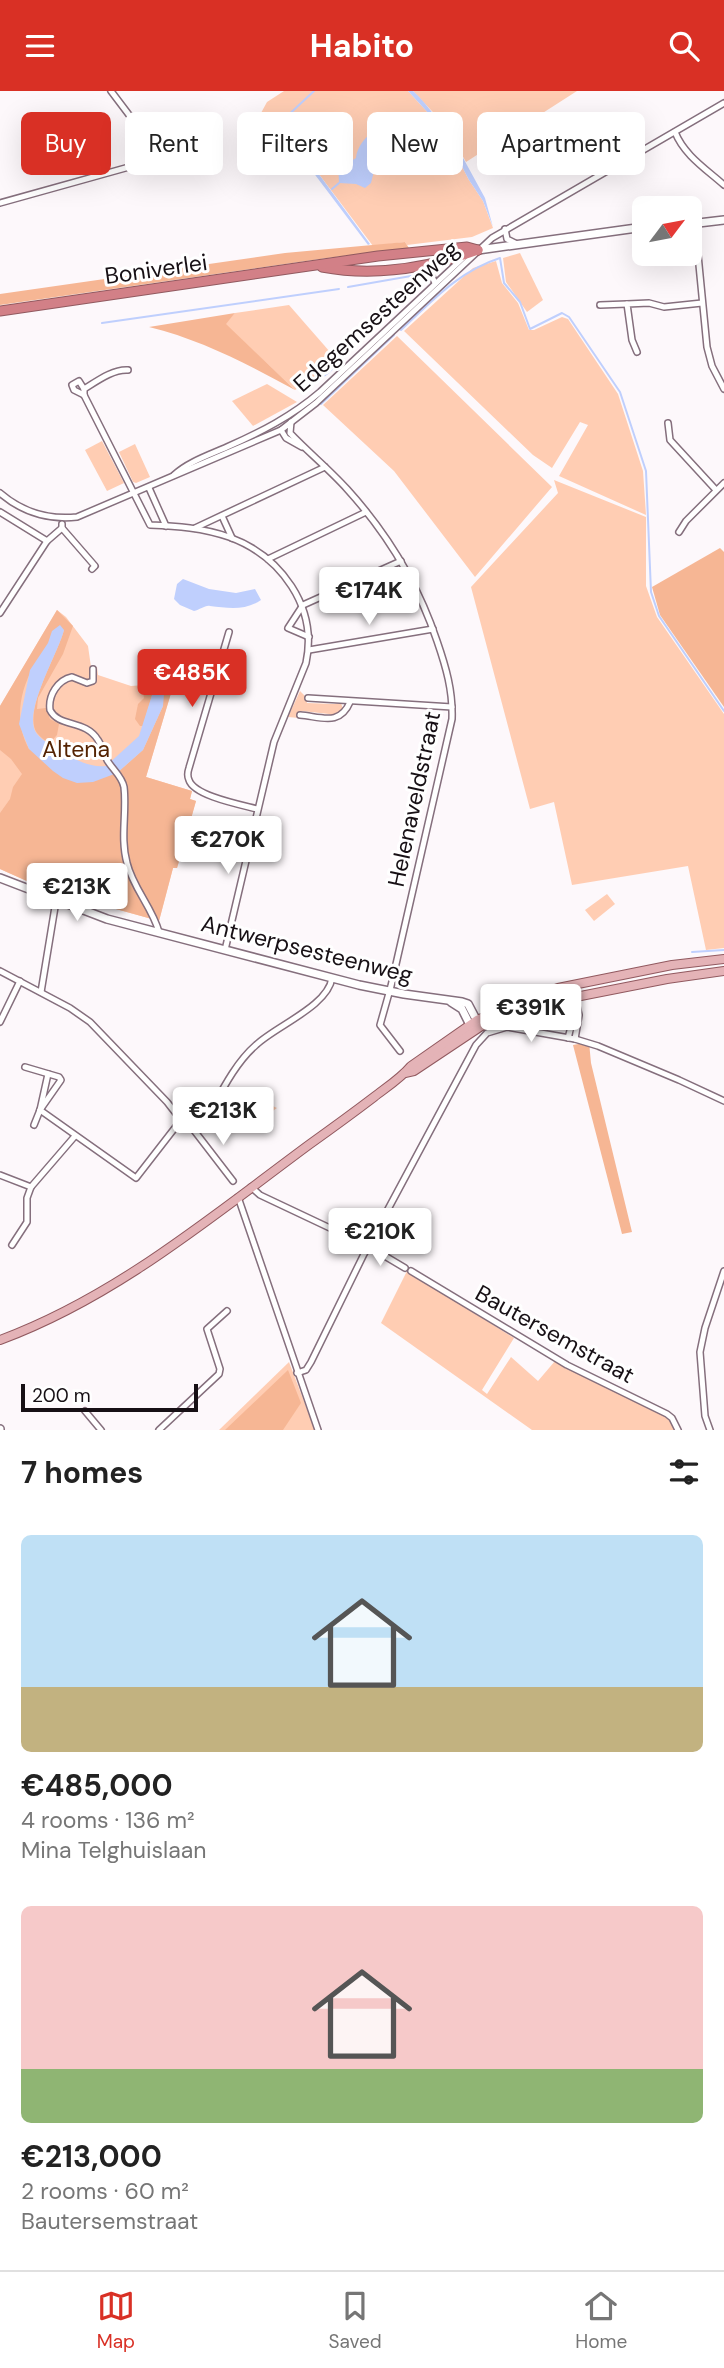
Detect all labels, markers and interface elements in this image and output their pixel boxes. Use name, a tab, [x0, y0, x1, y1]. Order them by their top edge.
text: Habito	[310, 25, 414, 67]
icon: menu	[21, 27, 59, 65]
icon: search	[665, 27, 703, 65]
chip: Buy	[21, 112, 111, 175]
chip: Rent	[125, 112, 223, 175]
chip: Filters	[237, 112, 353, 175]
chip: New	[367, 112, 463, 175]
chip: Apartment	[477, 112, 645, 175]
north arrow	[632, 196, 702, 266]
map controls	[632, 196, 702, 266]
street label: Edegemsesteenweg	[287, 233, 465, 398]
street label: Boniverlei	[103, 247, 209, 291]
pin: €174K	[320, 567, 418, 627]
text: €174K	[335, 575, 403, 605]
pin: €485K	[143, 649, 241, 709]
text: €485K	[153, 657, 231, 687]
street label: Helenaveldstraat	[381, 709, 447, 889]
park label: Altena	[42, 734, 110, 764]
pin: €270K	[179, 817, 277, 876]
text: €270K	[191, 824, 265, 854]
pin: €213K	[28, 863, 126, 923]
text: €213K	[43, 871, 111, 901]
street label: Antwerpsesteenweg	[198, 908, 416, 990]
pin: €391K	[482, 985, 580, 1044]
text: €391K	[496, 992, 566, 1022]
pin: €213K	[174, 1087, 272, 1147]
text: €213K	[189, 1095, 257, 1125]
pin: €210K	[331, 1209, 429, 1268]
text: €210K	[344, 1216, 416, 1246]
street label: Bautersemstraat	[470, 1278, 640, 1390]
scale bar	[21, 1381, 198, 1413]
text: 200 m	[32, 1383, 91, 1408]
text: 7 homes	[21, 1453, 143, 1492]
icon: filters	[665, 1453, 703, 1491]
icon: home	[299, 1580, 425, 1706]
text: €485,000	[21, 1766, 173, 1805]
text: 4 rooms · 136 m²	[21, 1805, 195, 1835]
text: Mina Telghuislaan	[21, 1835, 206, 1865]
icon: home	[299, 1951, 425, 2077]
text: €213,000	[21, 2137, 162, 2176]
text: 2 rooms · 60 m²	[21, 2176, 189, 2206]
text: Bautersemstraat	[21, 2206, 198, 2236]
tab: Map	[97, 2287, 135, 2354]
tab: Saved	[329, 2287, 382, 2354]
tab: Home	[575, 2287, 627, 2354]

